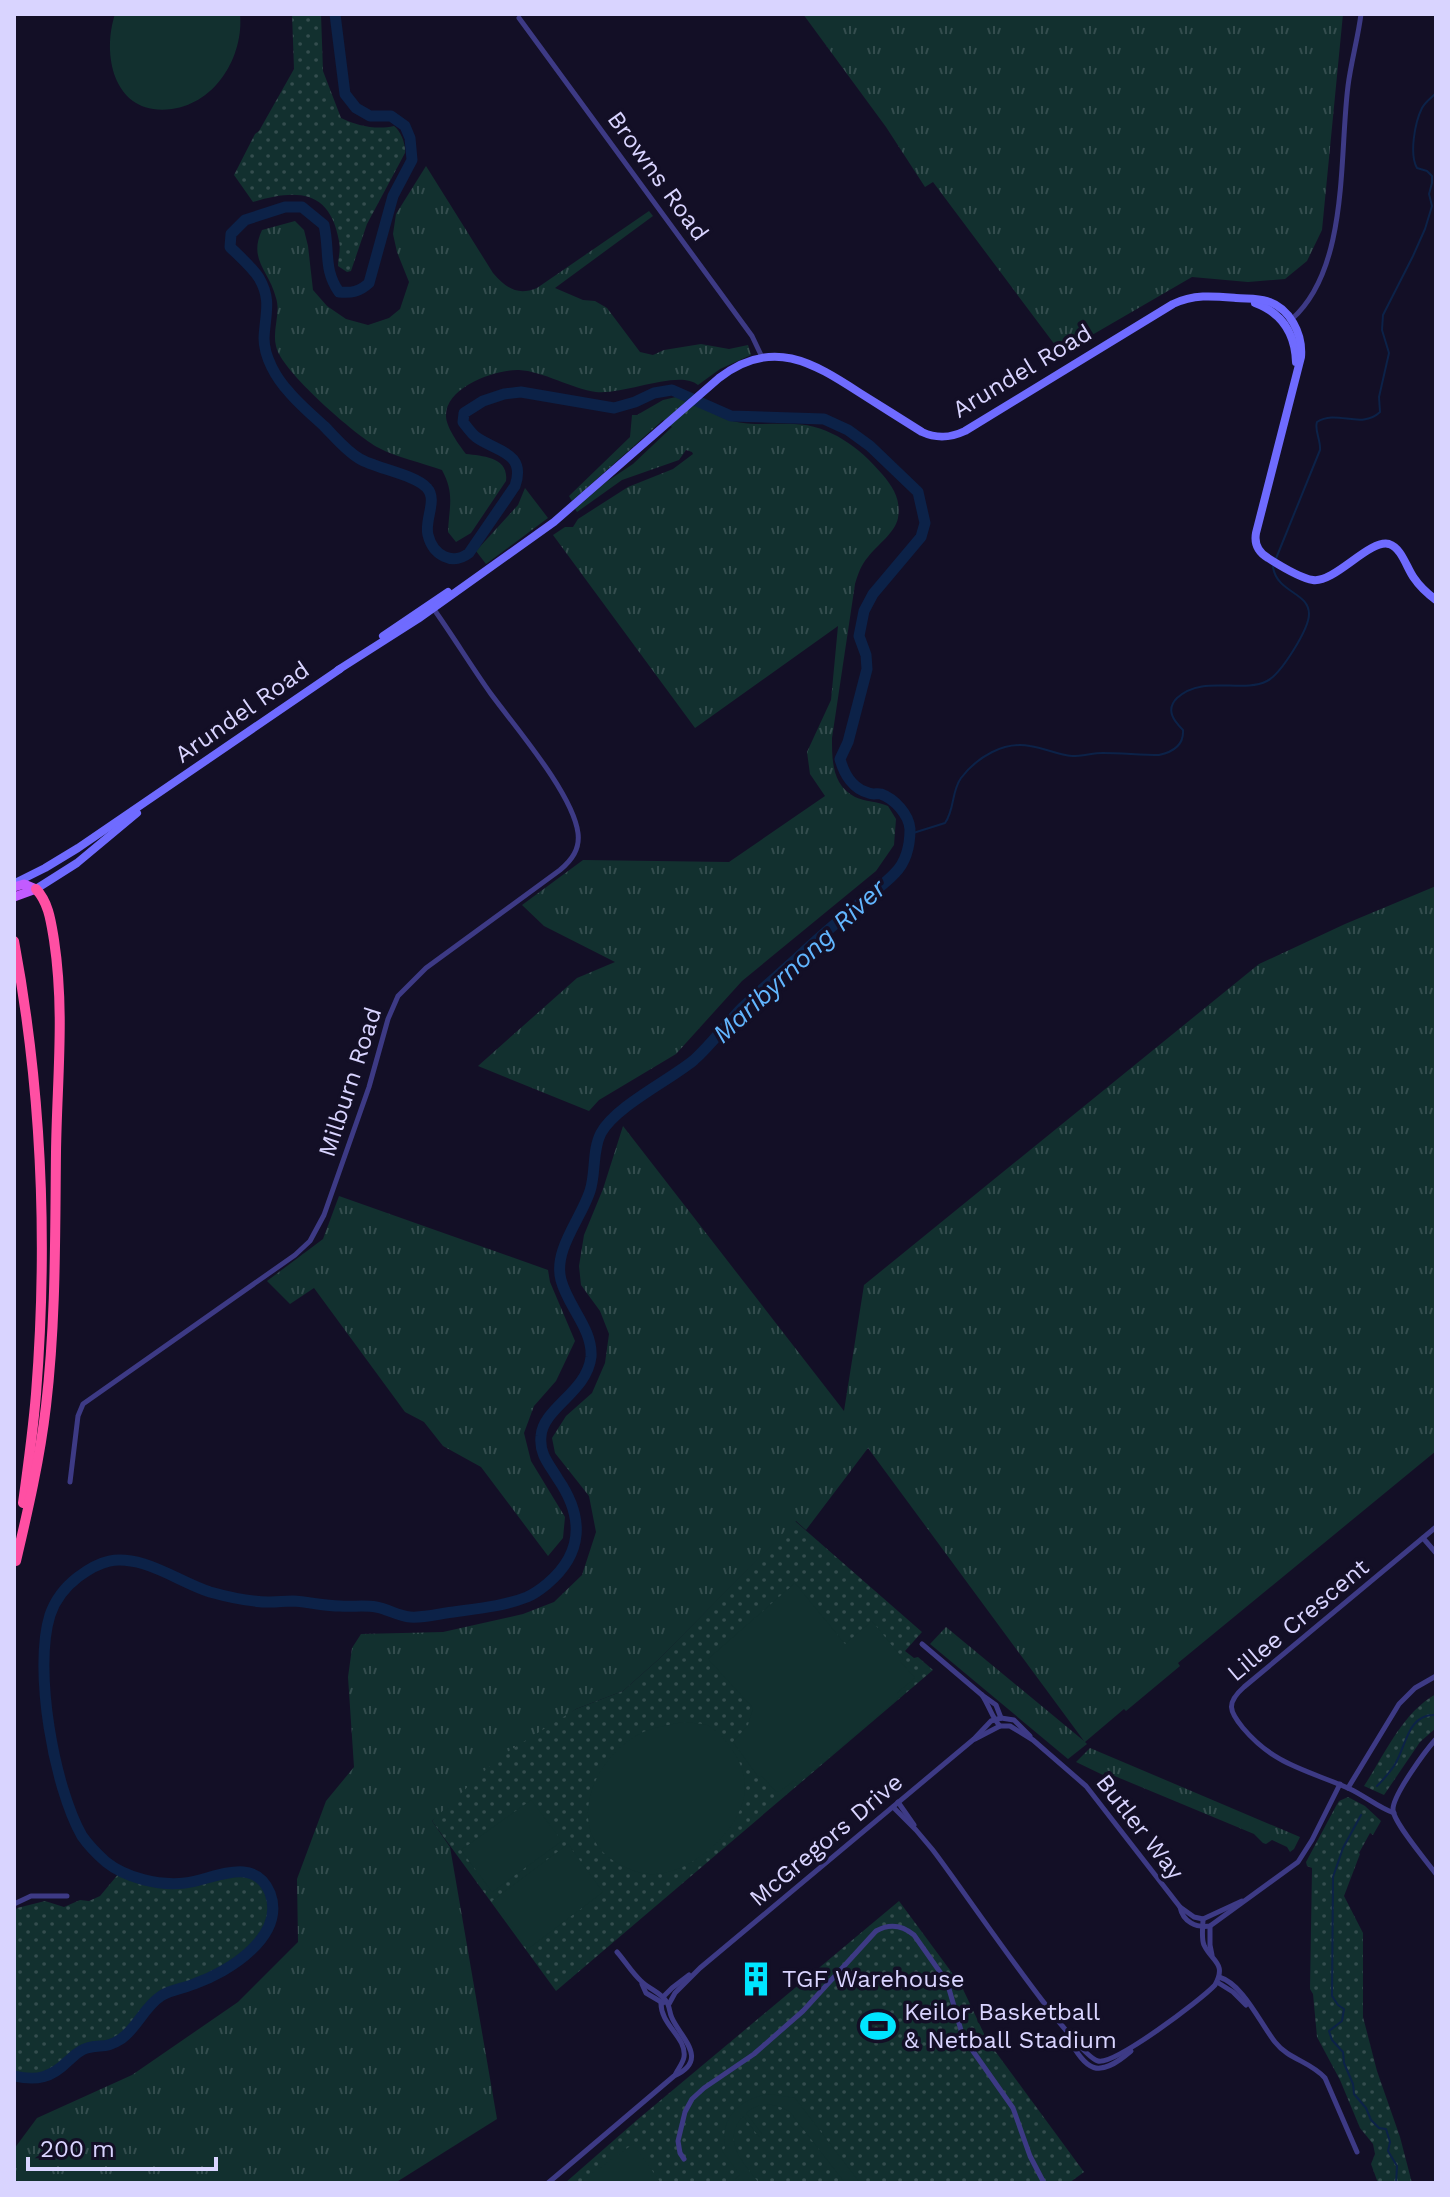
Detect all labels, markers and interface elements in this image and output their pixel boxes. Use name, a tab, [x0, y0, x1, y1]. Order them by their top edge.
street label: Browns Road	[602, 106, 714, 246]
street label: Arundel Road	[947, 318, 1097, 424]
street label: Arundel Road	[169, 655, 315, 769]
water label: Maribyrnong River	[706, 872, 892, 1049]
street label: Milburn Road	[313, 1004, 387, 1160]
street label: Lillee Crescent	[1222, 1553, 1374, 1687]
street label: McGregors Drive	[744, 1768, 908, 1912]
street label: Butler Way	[1090, 1769, 1190, 1886]
building icon: TGF Warehouse	[737, 1960, 775, 1998]
place label: TGF Warehouse	[782, 1965, 965, 1993]
place label: Keilor Basketball & Netball Stadium	[904, 1998, 1117, 2054]
sports icon: Keilor Basketball & Netball Stadium	[859, 2007, 897, 2045]
scale bar	[28, 2121, 216, 2171]
text: 200 m	[40, 2135, 115, 2163]

